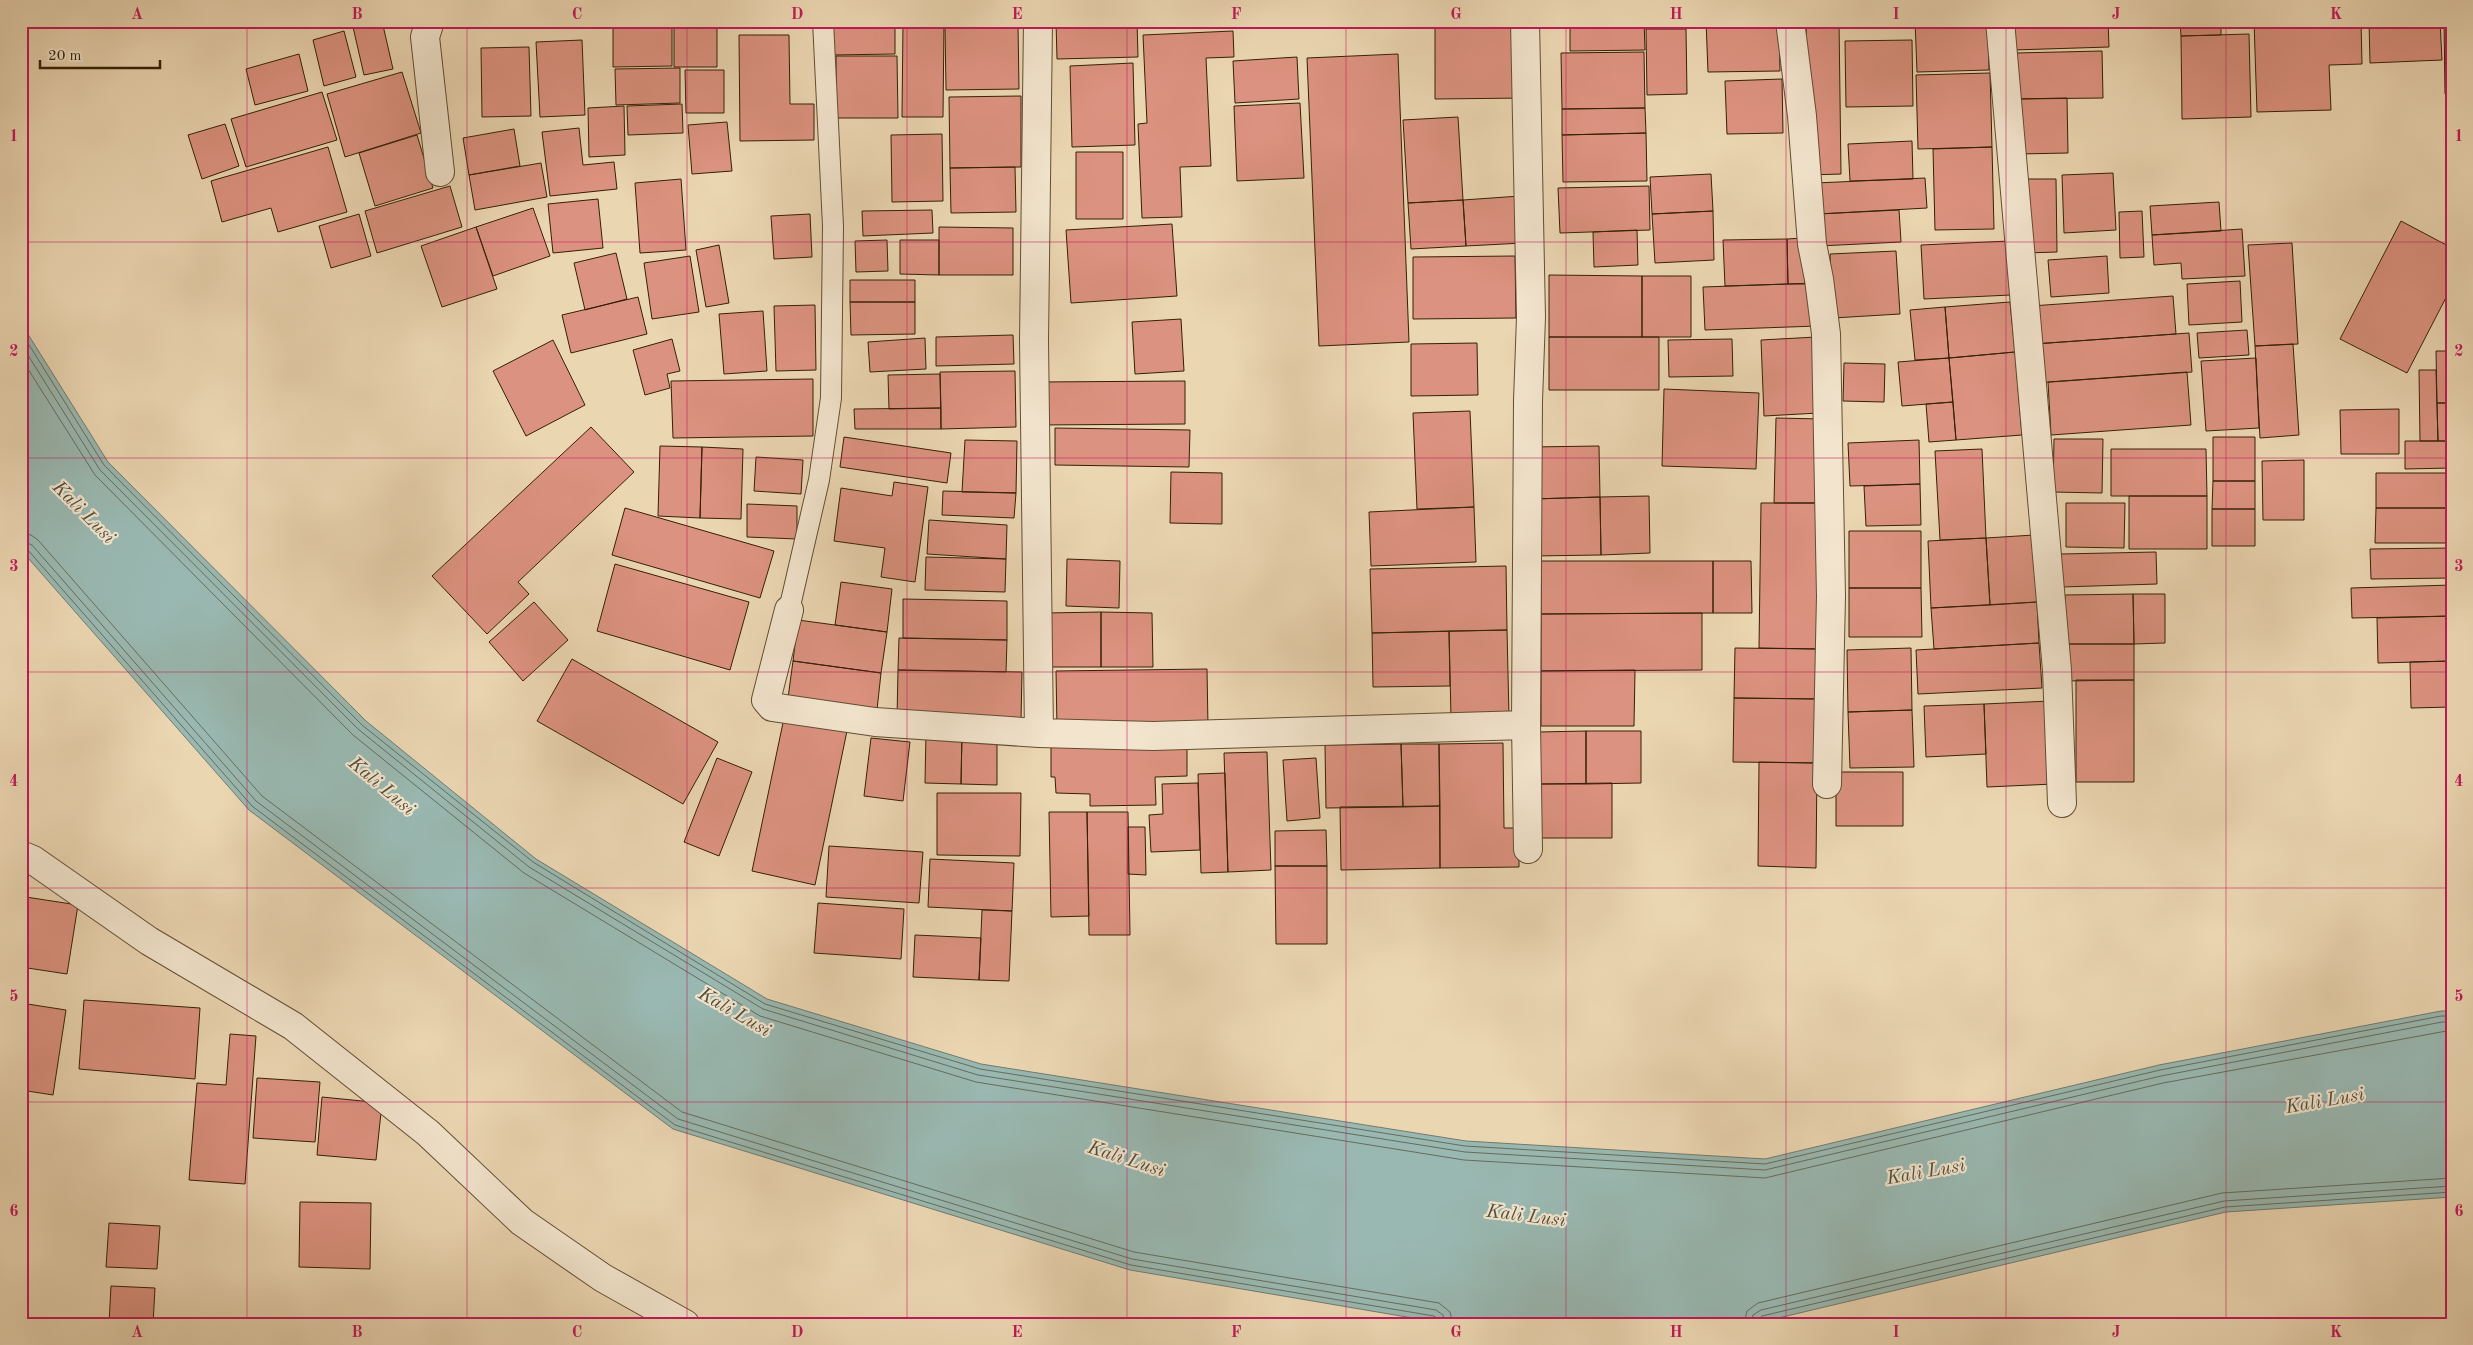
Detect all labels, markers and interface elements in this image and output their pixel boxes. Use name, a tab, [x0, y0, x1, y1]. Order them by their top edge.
text: A	[131, 7, 143, 23]
text: B	[351, 7, 363, 23]
text: C	[572, 7, 582, 23]
text: D	[791, 7, 803, 23]
text: E	[1011, 7, 1023, 23]
text: F	[1231, 7, 1242, 23]
text: G	[1450, 7, 1462, 23]
text: H	[1669, 7, 1683, 23]
text: I	[1892, 7, 1900, 23]
text: J	[2112, 7, 2121, 23]
text: K	[2330, 7, 2342, 23]
scale bar	[40, 38, 160, 70]
text: 20 m	[48, 49, 82, 64]
text: 1	[9, 129, 19, 145]
text: 1	[2454, 129, 2464, 145]
text: 2	[9, 344, 19, 360]
text: 2	[2454, 344, 2464, 360]
water label: Kali Lusi	[47, 477, 118, 548]
text: 3	[9, 559, 19, 575]
text: 3	[2454, 559, 2464, 575]
water label: Kali Lusi	[344, 753, 418, 820]
text: 4	[9, 774, 19, 790]
text: 4	[2454, 774, 2464, 790]
water label: Kali Lusi	[694, 984, 774, 1042]
text: 5	[9, 989, 19, 1005]
text: 5	[2454, 989, 2464, 1005]
water label: Kali Lusi	[2283, 1086, 2367, 1118]
water label: Kali Lusi	[1084, 1138, 1168, 1182]
water label: Kali Lusi	[1884, 1157, 1968, 1189]
water label: Kali Lusi	[1484, 1203, 1567, 1231]
text: 6	[9, 1204, 19, 1220]
text: 6	[2454, 1204, 2464, 1220]
text: A	[131, 1325, 143, 1341]
text: B	[351, 1325, 363, 1341]
text: C	[572, 1325, 582, 1341]
text: D	[791, 1325, 803, 1341]
text: E	[1011, 1325, 1023, 1341]
text: F	[1231, 1325, 1242, 1341]
text: G	[1450, 1325, 1462, 1341]
text: H	[1669, 1325, 1683, 1341]
text: I	[1892, 1325, 1900, 1341]
text: J	[2112, 1325, 2121, 1341]
text: K	[2330, 1325, 2342, 1341]

